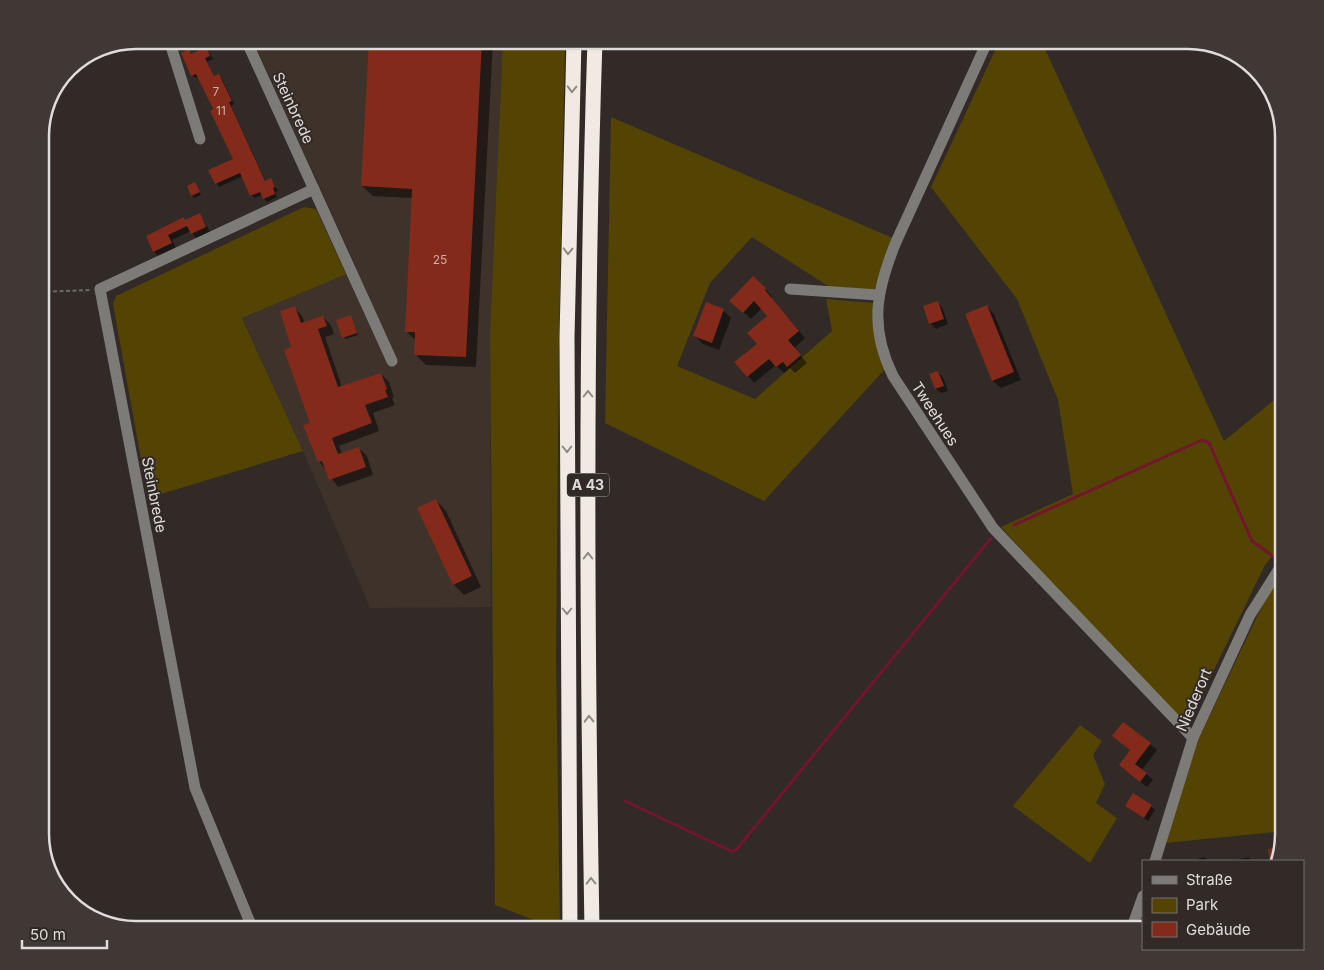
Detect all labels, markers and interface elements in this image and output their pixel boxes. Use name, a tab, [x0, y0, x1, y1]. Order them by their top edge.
street label: Steinbrede	[269, 69, 318, 147]
house number: 7	[213, 84, 220, 99]
one-way arrow	[566, 85, 577, 93]
house number: 11	[216, 103, 226, 118]
one-way arrow	[563, 248, 573, 255]
house number: 25	[433, 252, 447, 267]
street label: Tweehues	[908, 378, 963, 449]
one-way arrow	[583, 390, 593, 398]
one-way arrow	[562, 445, 572, 453]
street label: Steinbrede	[138, 455, 171, 534]
road number: A 43	[567, 474, 609, 496]
one-way arrow	[583, 552, 593, 560]
one-way arrow	[562, 608, 572, 615]
street label: Niederort	[1172, 665, 1215, 734]
one-way arrow	[584, 715, 594, 722]
legend	[1142, 860, 1304, 950]
text: Straße	[1186, 870, 1233, 889]
one-way arrow	[586, 877, 596, 885]
text: Park	[1186, 895, 1219, 914]
scale bar	[22, 918, 108, 950]
text: Gebäude	[1186, 920, 1251, 939]
text: 50 m	[30, 925, 66, 944]

